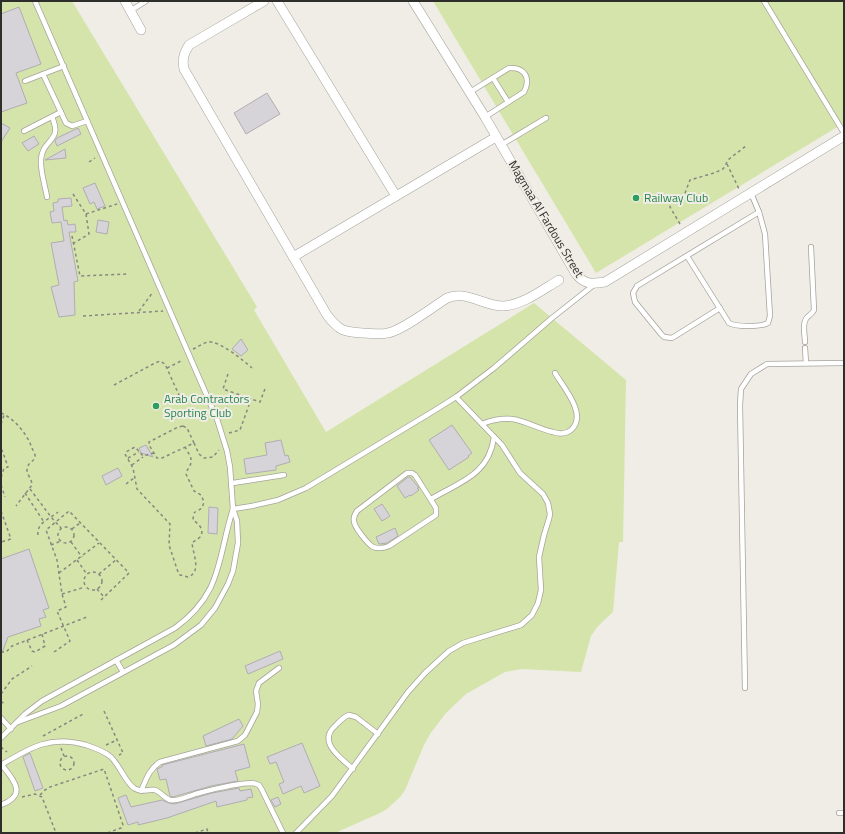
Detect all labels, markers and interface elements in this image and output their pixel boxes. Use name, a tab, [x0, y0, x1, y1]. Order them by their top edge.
street label: Magmaa Al Fardous Street	[504, 157, 589, 282]
place label: Railway Club	[644, 188, 708, 207]
marker: Railway Club	[631, 193, 641, 203]
place label: Arab Contractors Sporting Club	[164, 389, 250, 422]
marker: Arab Contractors Sporting Club	[151, 401, 161, 411]

